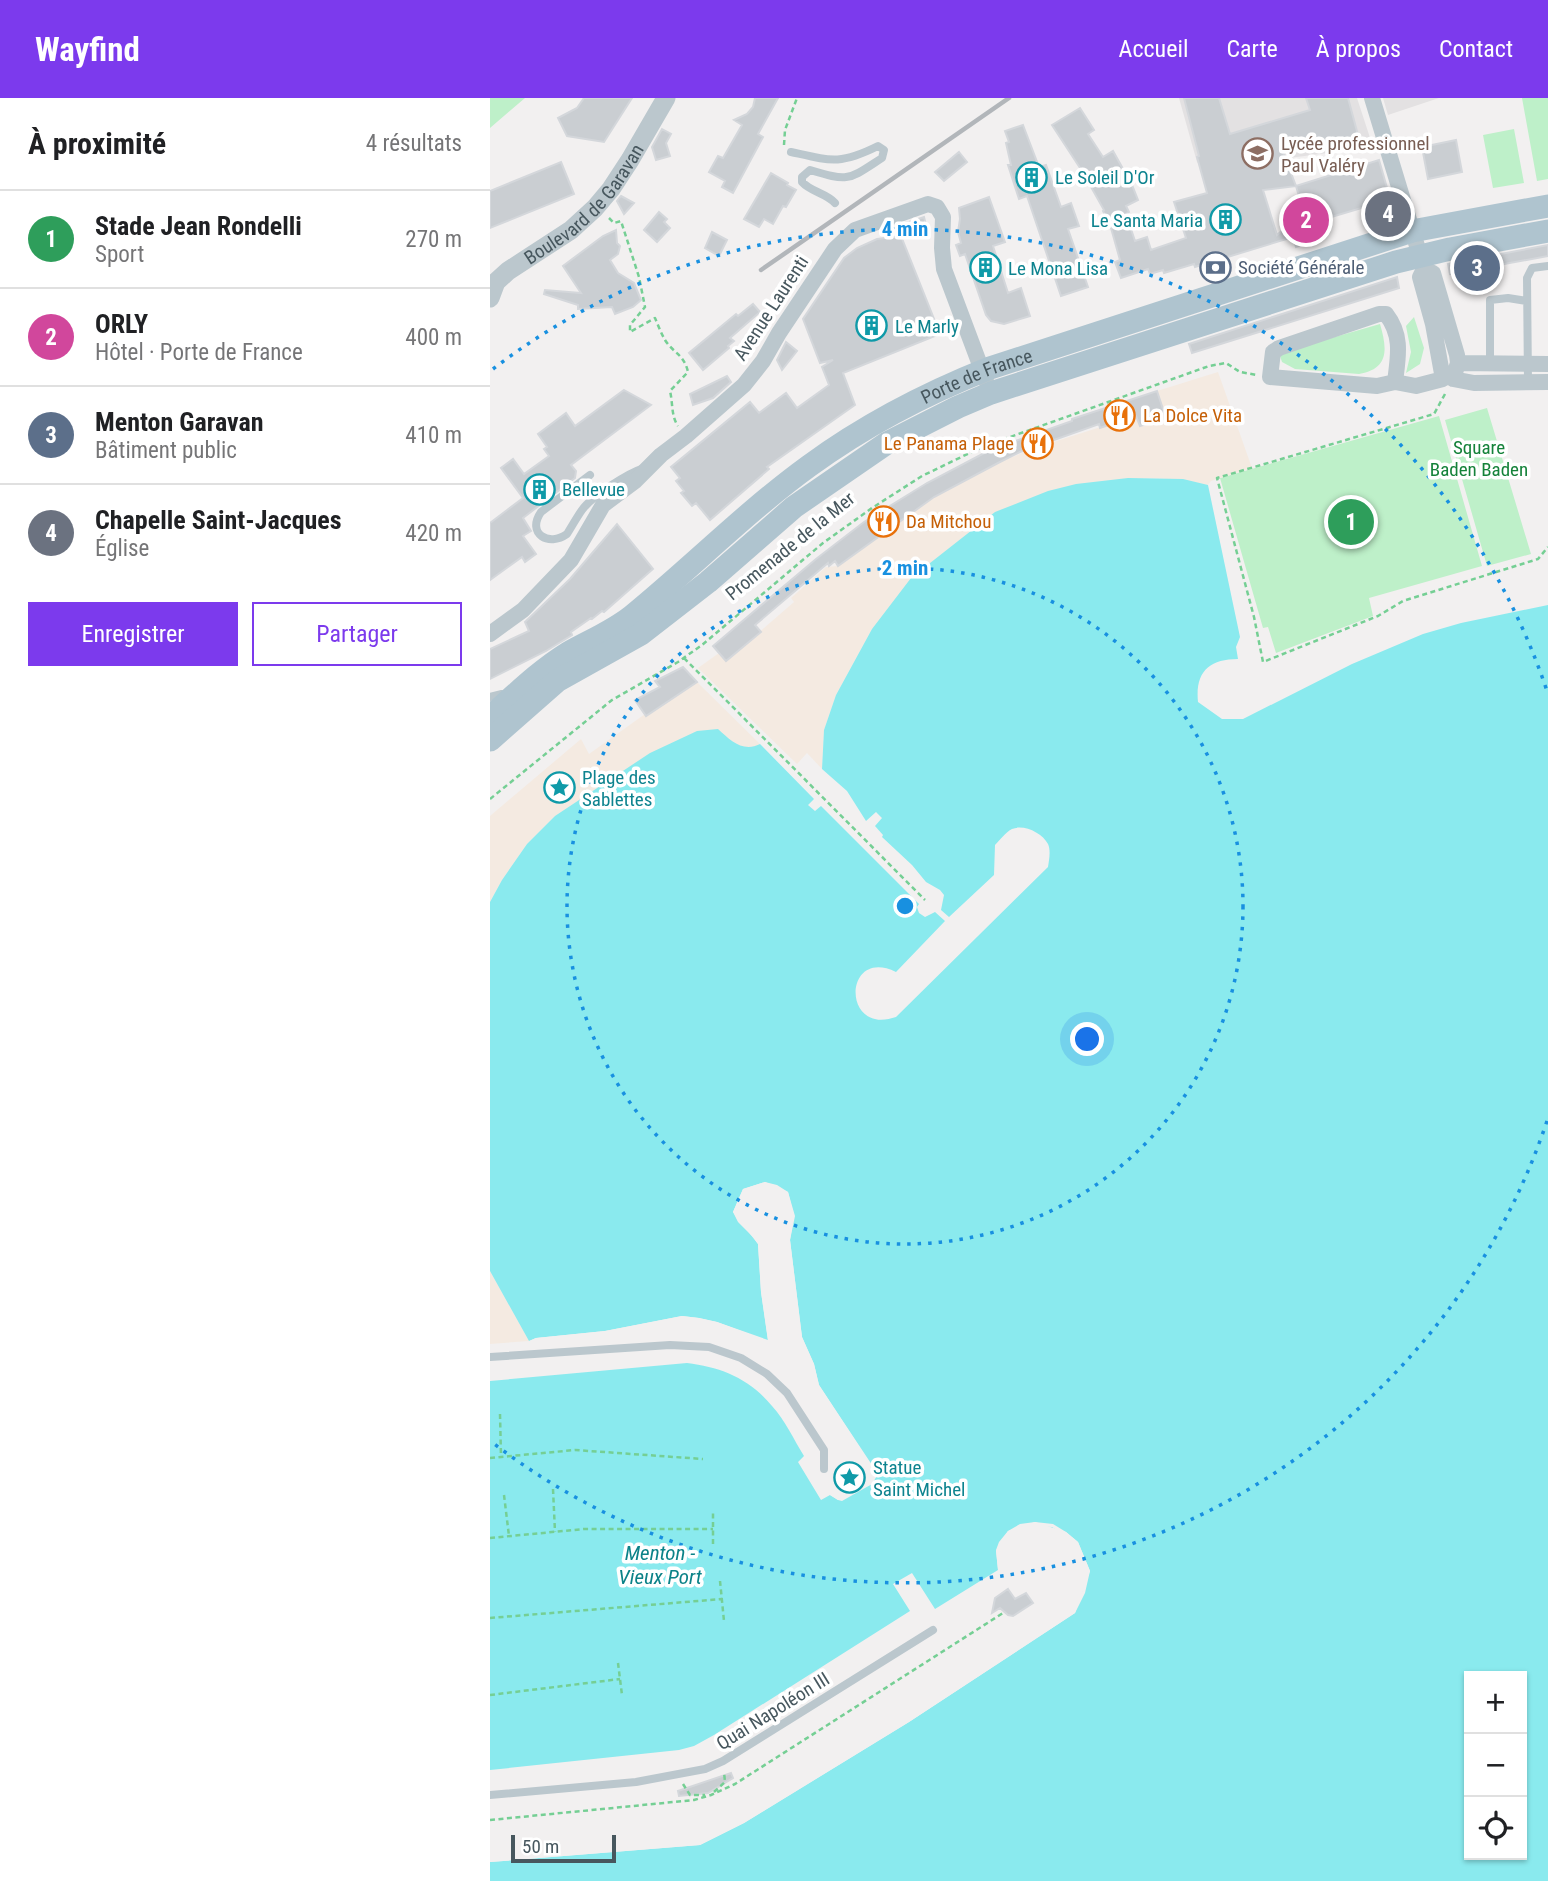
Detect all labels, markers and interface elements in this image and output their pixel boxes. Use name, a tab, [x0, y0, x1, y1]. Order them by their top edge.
text: Wayfind	[35, 30, 140, 69]
text: Accueil	[1119, 35, 1188, 63]
text: Carte	[1226, 35, 1278, 63]
text: À propos	[1316, 35, 1401, 63]
text: Contact	[1439, 35, 1513, 63]
text: À proximité	[28, 126, 166, 161]
text: 4 résultats	[366, 130, 462, 157]
place label: Lycée professionnel Paul Valéry	[1281, 132, 1430, 177]
school or university icon: Lycée professionnel Paul Valéry	[1241, 137, 1275, 171]
street label: Boulevard de Garavan	[520, 140, 648, 269]
building icon: Le Soleil D'Or	[1015, 160, 1049, 194]
place label: Le Soleil D'Or	[1055, 166, 1155, 189]
pin: 4	[1365, 188, 1411, 240]
pin: 2	[1283, 194, 1329, 246]
building icon: Le Santa Maria	[1209, 203, 1243, 237]
place label: Le Santa Maria	[1091, 209, 1203, 232]
text: Stade Jean Rondelli	[95, 211, 302, 241]
text: 4 min	[882, 217, 928, 241]
text: 1	[45, 226, 57, 253]
text: 270 m	[405, 226, 462, 253]
text: Sport	[95, 241, 144, 268]
pin: 3	[1454, 242, 1500, 294]
bank icon: Société Générale	[1198, 250, 1232, 284]
street label: Avenue Laurenti	[729, 251, 813, 365]
building icon: Le Mona Lisa	[968, 251, 1002, 285]
place label: Société Générale	[1238, 256, 1364, 279]
place label: Le Mona Lisa	[1008, 257, 1108, 280]
text: ORLY	[95, 309, 148, 339]
building icon: Le Marly	[855, 309, 889, 343]
place label: Le Marly	[895, 315, 959, 338]
text: 2	[45, 324, 57, 351]
text: 400 m	[405, 324, 462, 351]
text: Hôtel · Porte de France	[95, 339, 303, 366]
street label: Porte de France	[917, 344, 1035, 409]
restaurant icon: La Dolce Vita	[1103, 398, 1137, 432]
place label: La Dolce Vita	[1143, 404, 1242, 427]
text: Menton Garavan	[95, 407, 264, 437]
text: 3	[45, 422, 57, 449]
text: 410 m	[405, 422, 462, 449]
restaurant icon: Le Panama Plage	[1020, 426, 1054, 460]
place label: Le Panama Plage	[884, 432, 1014, 455]
park label: Square Baden Baden	[1430, 436, 1528, 481]
text: Bâtiment public	[95, 437, 237, 464]
building icon: Bellevue	[522, 472, 556, 506]
place label: Bellevue	[562, 478, 625, 501]
street label: Promenade de la Mer	[721, 487, 859, 605]
pin: 1	[1328, 496, 1374, 548]
restaurant icon: Da Mitchou	[866, 504, 900, 538]
text: Chapelle Saint-Jacques	[95, 505, 342, 535]
place label: Da Mitchou	[906, 510, 991, 533]
text: 4	[45, 520, 57, 547]
text: 420 m	[405, 520, 462, 547]
text: Église	[95, 535, 149, 562]
text: 2 min	[882, 556, 928, 580]
button: Enregistrer	[28, 602, 238, 666]
button: Partager	[252, 602, 462, 666]
place label: Plage des Sablettes	[582, 766, 656, 811]
place icon: Plage des Sablettes	[542, 771, 576, 805]
centre of rings	[893, 894, 917, 918]
your location	[1070, 1022, 1104, 1056]
place label: Statue Saint Michel	[873, 1456, 965, 1501]
place icon: Statue Saint Michel	[833, 1461, 867, 1495]
water label: Menton - Vieux Port	[618, 1541, 703, 1589]
street label: Quai Napoléon III	[712, 1667, 834, 1755]
map controls	[1464, 1671, 1527, 1860]
button: +	[1464, 1671, 1527, 1734]
button: −	[1464, 1734, 1527, 1797]
button: locate	[1464, 1797, 1527, 1860]
scale bar	[511, 1832, 616, 1864]
text: 50 m	[522, 1835, 559, 1858]

